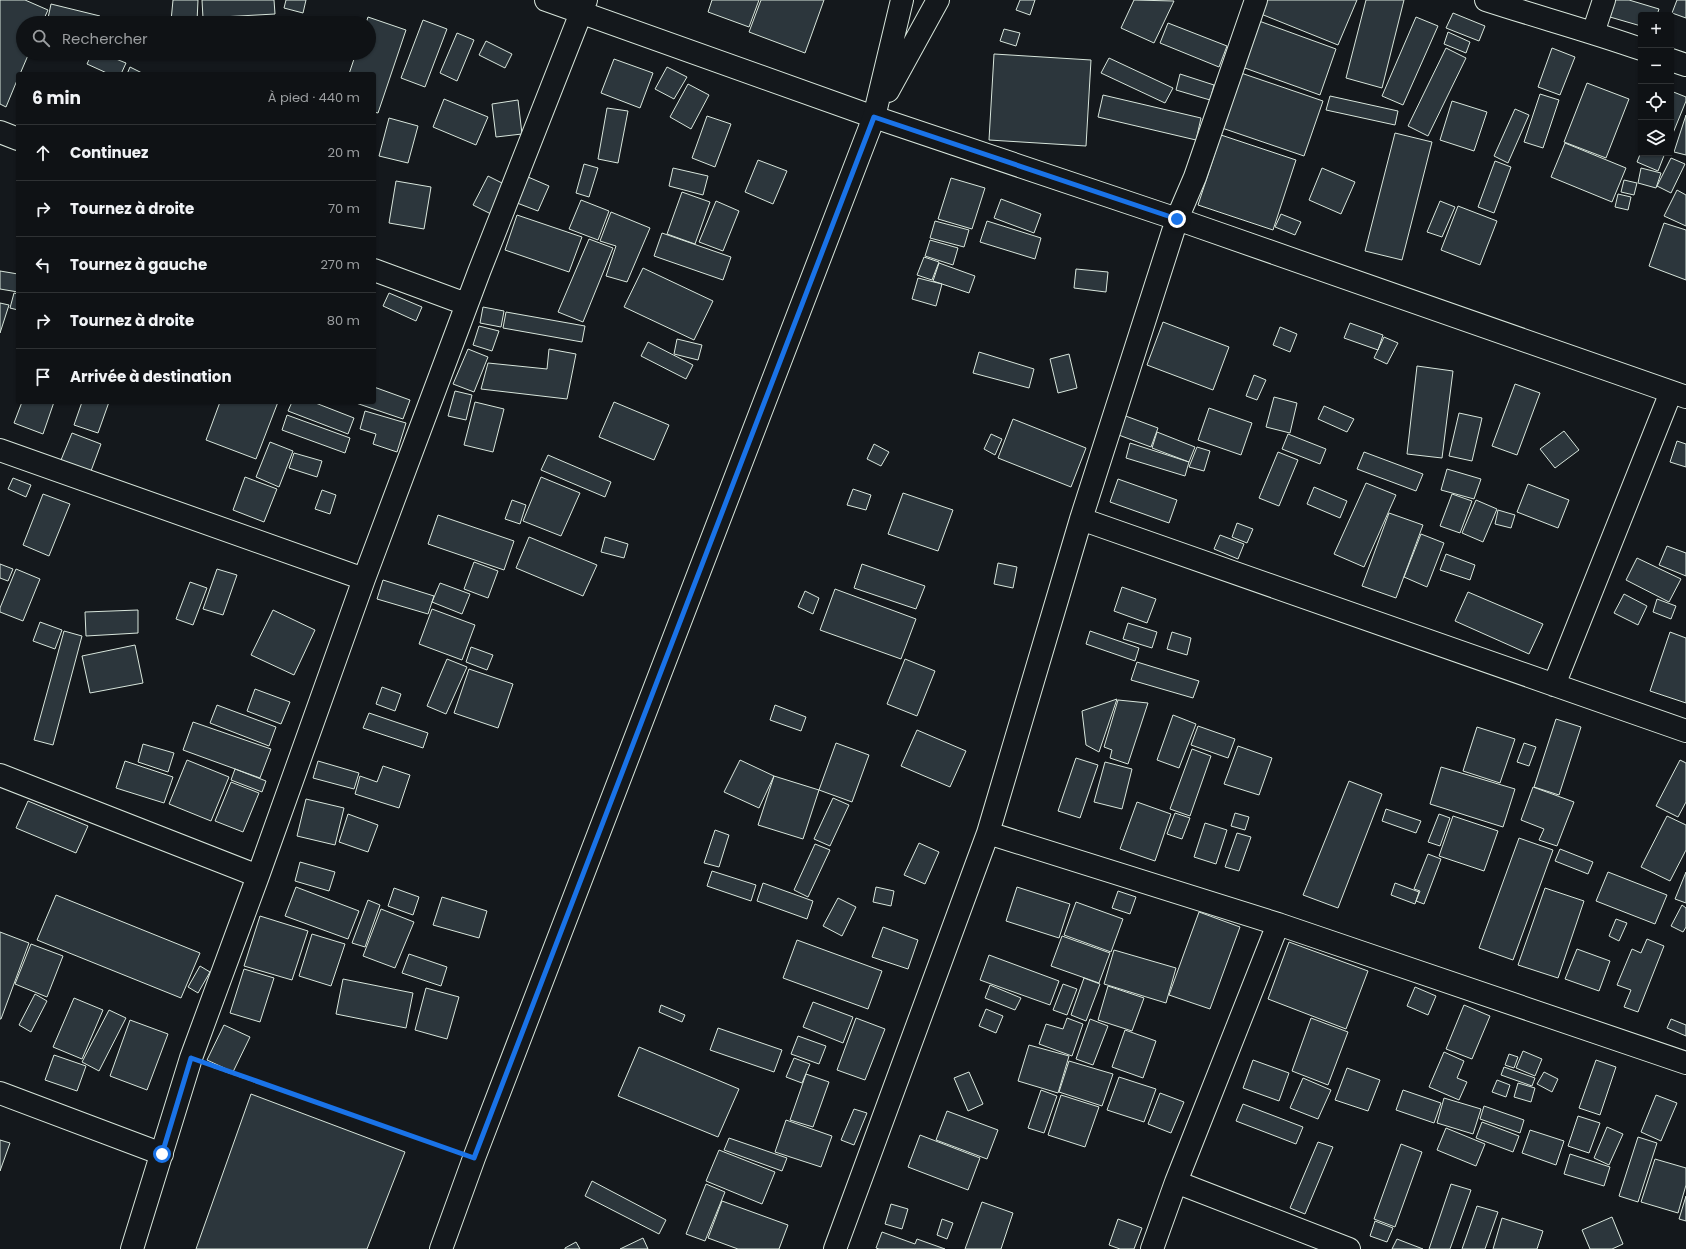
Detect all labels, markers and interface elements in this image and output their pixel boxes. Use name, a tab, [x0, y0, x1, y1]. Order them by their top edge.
map controls	[1638, 12, 1674, 156]
button: +	[1638, 12, 1674, 48]
search box	[16, 16, 376, 60]
icon: search	[30, 27, 52, 49]
text: Rechercher	[62, 28, 148, 49]
button: −	[1638, 48, 1674, 84]
button: locate	[1638, 84, 1674, 120]
text: 6 min	[32, 86, 81, 110]
text: À pied · 440 m	[268, 88, 360, 107]
button: layers	[1638, 120, 1674, 156]
icon: ahead	[32, 142, 54, 164]
text: Continuez	[70, 142, 149, 163]
text: 20 m	[327, 143, 360, 162]
icon: right	[32, 198, 54, 220]
text: Tournez à droite	[70, 198, 194, 219]
text: 70 m	[328, 199, 360, 218]
route end	[1168, 210, 1186, 228]
icon: left	[32, 254, 54, 276]
text: Tournez à gauche	[70, 254, 207, 275]
text: 270 m	[320, 255, 360, 274]
icon: right	[32, 310, 54, 332]
text: Tournez à droite	[70, 310, 194, 331]
text: 80 m	[327, 311, 360, 330]
icon: arrive	[32, 366, 54, 388]
text: Arrivée à destination	[70, 366, 232, 387]
route start	[153, 1145, 171, 1163]

